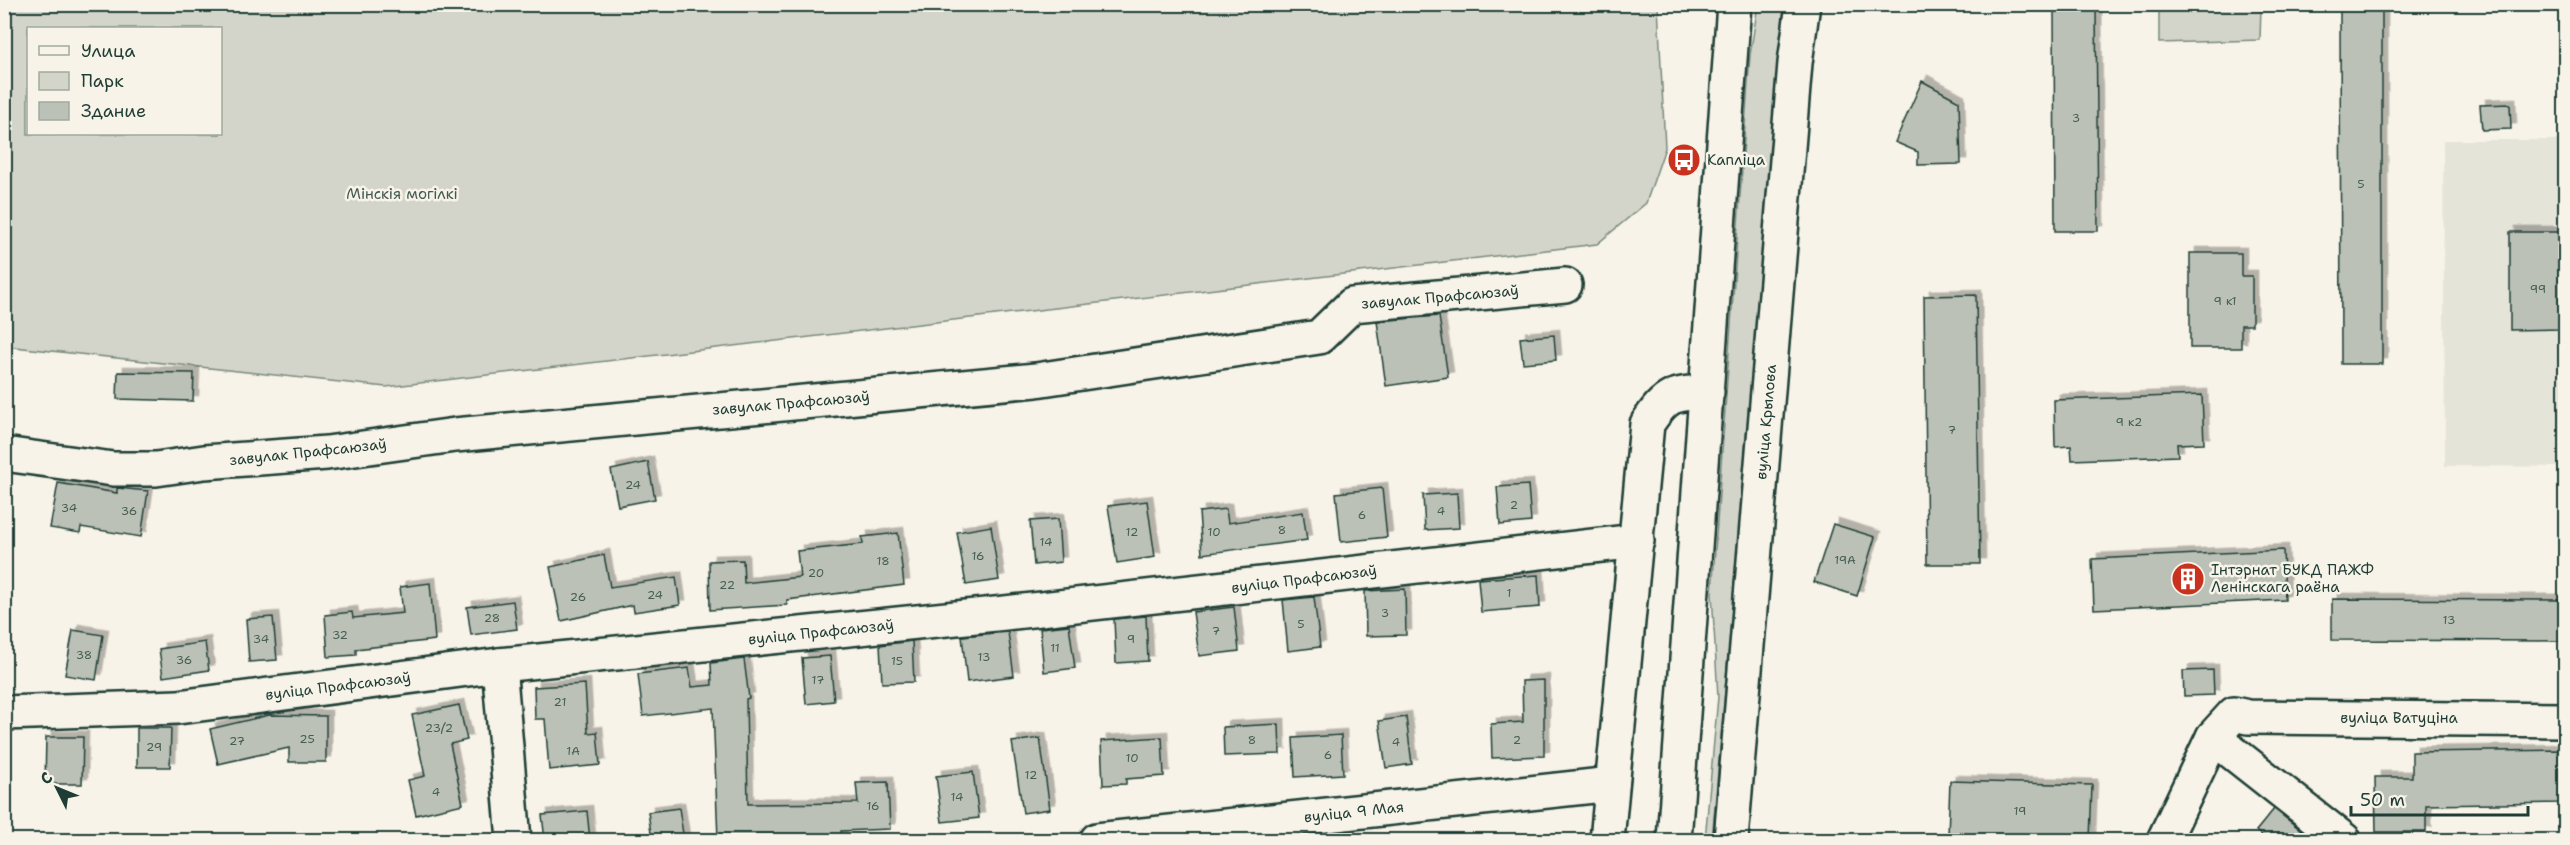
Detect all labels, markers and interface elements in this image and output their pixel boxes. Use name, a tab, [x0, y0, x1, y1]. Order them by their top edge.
legend	[27, 27, 222, 135]
text: Улица	[81, 39, 135, 63]
text: Парк	[81, 69, 124, 93]
text: Здание	[81, 99, 146, 123]
house number: 3	[2072, 110, 2080, 126]
bus stop icon: Капліца	[1666, 142, 1702, 178]
place label: Капліца	[1707, 150, 1766, 170]
house number: 5	[2357, 176, 2365, 192]
park label: Мінскія могілкі	[346, 184, 458, 204]
street label: завулак Прафсаюзаў	[1360, 280, 1520, 314]
house number: 99	[2530, 281, 2546, 297]
house number: 9 к1	[2213, 293, 2237, 309]
street label: вуліца Крылова	[1751, 363, 1781, 481]
street label: завулак Прафсаюзаў	[711, 386, 871, 420]
house number: 9 к2	[2116, 414, 2142, 430]
house number: 7	[1948, 422, 1956, 438]
street label: завулак Прафсаюзаў	[228, 434, 388, 470]
house number: 24	[625, 477, 641, 493]
house number: 2	[1510, 497, 1518, 513]
house number: 34	[61, 500, 77, 516]
house number: 36	[121, 503, 137, 519]
house number: 4	[1437, 503, 1445, 519]
house number: 6	[1358, 507, 1366, 523]
house number: 8	[1278, 522, 1286, 538]
house number: 12	[1126, 524, 1138, 540]
house number: 10	[1207, 524, 1221, 540]
house number: 14	[1040, 534, 1052, 550]
house number: 16	[971, 548, 985, 564]
house number: 19А	[1834, 552, 1856, 568]
house number: 18	[876, 553, 890, 569]
street label: вуліца Прафсаюзаў	[1230, 560, 1378, 598]
place label: Інтэрнат БУКД ПАЖФ Ленінскага раёна	[2211, 560, 2374, 597]
building icon: Інтэрнат БУКД ПАЖФ Ленінскага раёна	[2170, 561, 2206, 597]
house number: 20	[808, 565, 824, 581]
house number: 22	[719, 577, 735, 593]
house number: 1	[1506, 585, 1512, 601]
house number: 24	[647, 587, 663, 603]
house number: 26	[570, 589, 586, 605]
house number: 3	[1381, 605, 1389, 621]
house number: 28	[484, 610, 500, 626]
house number: 13	[2443, 612, 2455, 628]
street label: вуліца Прафсаюзаў	[747, 614, 895, 650]
house number: 5	[1297, 616, 1305, 632]
house number: 7	[1212, 623, 1220, 639]
house number: 32	[332, 627, 348, 643]
house number: 34	[253, 631, 269, 647]
house number: 9	[1127, 631, 1135, 647]
house number: 11	[1050, 640, 1060, 656]
house number: 38	[76, 647, 92, 663]
house number: 13	[978, 649, 990, 665]
house number: 36	[176, 652, 192, 668]
house number: 15	[891, 653, 903, 669]
street label: вуліца Прафсаюзаў	[264, 667, 412, 705]
house number: 17	[812, 672, 824, 688]
house number: 21	[554, 694, 566, 710]
street label: вуліца Ватуціна	[2340, 708, 2458, 728]
house number: 23/2	[425, 720, 453, 736]
house number: 25	[299, 731, 315, 747]
house number: 8	[1248, 732, 1256, 748]
house number: 2	[1513, 732, 1521, 748]
house number: 27	[229, 733, 245, 749]
house number: 4	[1392, 734, 1400, 750]
house number: 29	[146, 739, 162, 755]
house number: 1А	[566, 743, 580, 759]
house number: 6	[1324, 747, 1332, 763]
house number: 10	[1125, 750, 1139, 766]
north arrow	[27, 758, 87, 818]
text: С	[35, 767, 58, 789]
house number: 12	[1025, 767, 1037, 783]
scale bar	[2351, 779, 2528, 817]
house number: 4	[432, 784, 440, 800]
text: 50 m	[2360, 788, 2405, 812]
house number: 14	[951, 789, 963, 805]
street label: вуліца 9 Мая	[1303, 797, 1405, 827]
house number: 16	[866, 798, 880, 814]
house number: 19	[2014, 803, 2026, 819]

